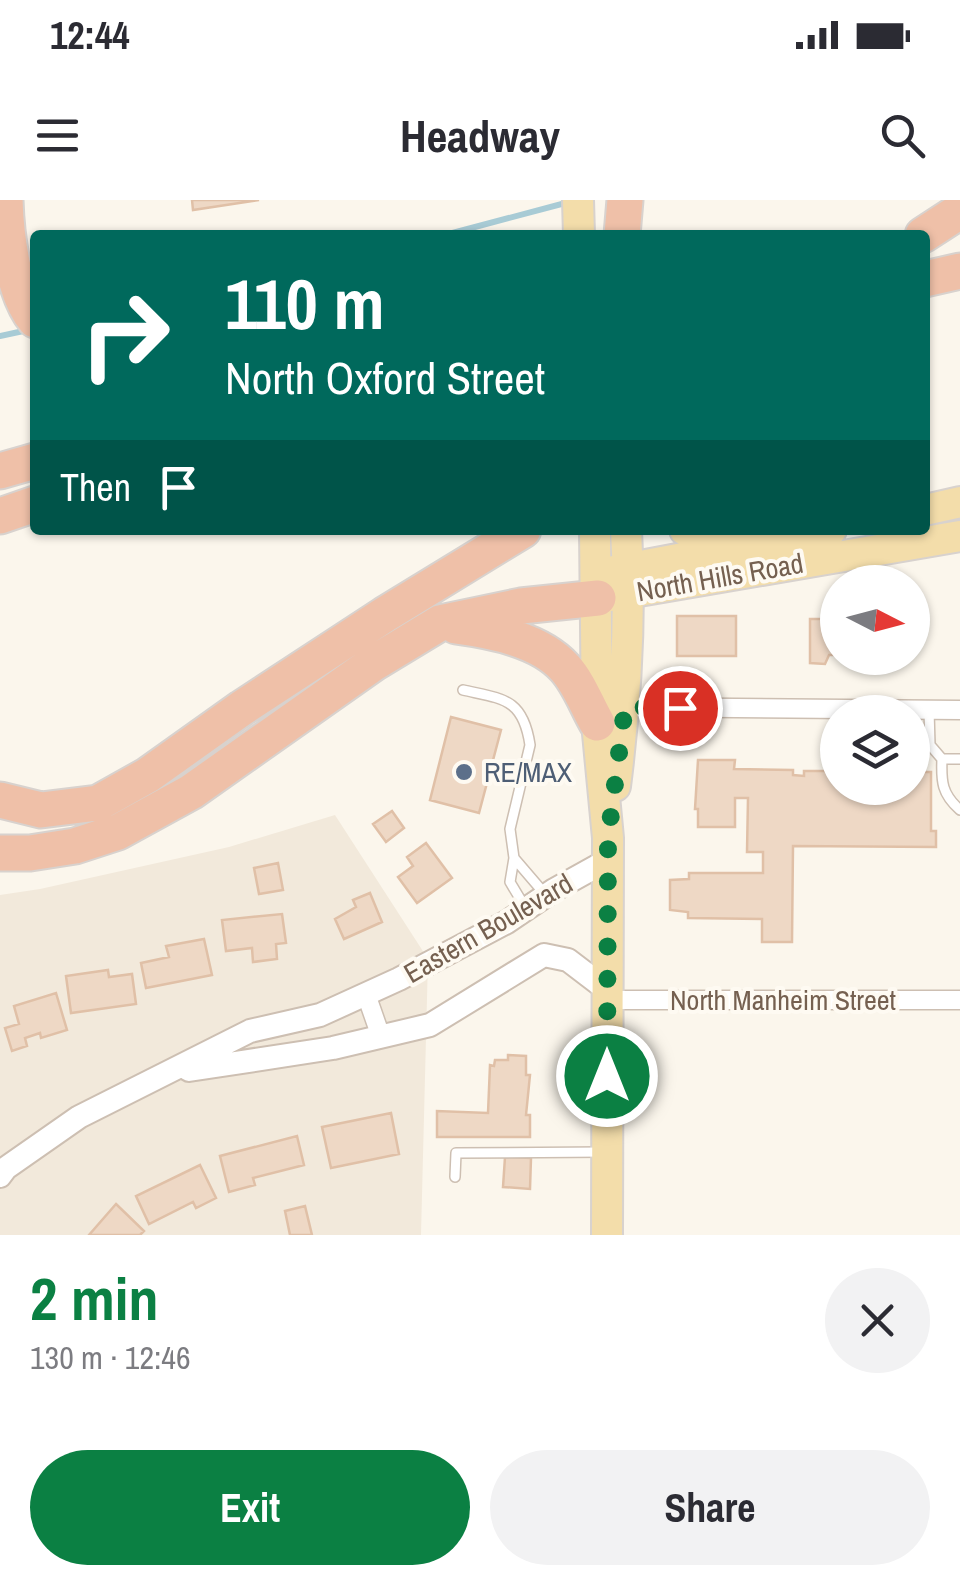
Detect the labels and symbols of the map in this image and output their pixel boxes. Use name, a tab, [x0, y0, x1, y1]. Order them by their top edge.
street label: North Hills Road	[634, 544, 806, 610]
north arrow	[820, 565, 930, 675]
pin	[638, 666, 723, 751]
place label: RE/MAX	[484, 753, 573, 791]
marker: RE/MAX	[453, 761, 475, 783]
street label: Eastern Boulevard	[397, 864, 579, 992]
street label: North Manheim Street	[670, 981, 896, 1019]
position arrow	[555, 1024, 659, 1128]

